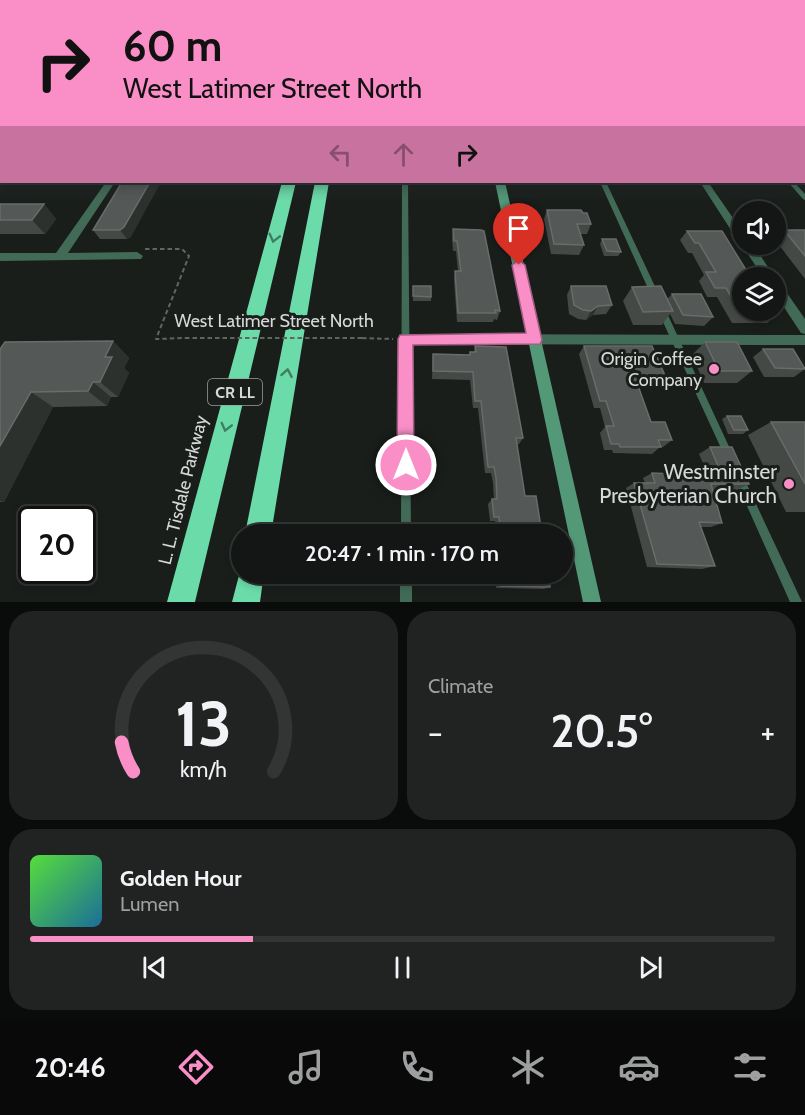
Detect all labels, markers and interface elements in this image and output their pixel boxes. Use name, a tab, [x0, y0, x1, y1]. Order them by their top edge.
text: 60 m	[123, 20, 222, 72]
icon: right	[24, 24, 102, 102]
text: West Latimer Street North	[123, 72, 422, 105]
icon: left	[324, 138, 357, 171]
icon: ahead	[387, 138, 420, 171]
icon: right	[450, 138, 483, 171]
map controls	[732, 201, 786, 321]
button: sound	[732, 201, 786, 255]
pin	[493, 203, 544, 265]
icon: arrive	[502, 212, 535, 245]
one-way arrow	[269, 233, 282, 243]
button: layers	[732, 267, 786, 321]
street label: West Latimer Street North	[174, 310, 374, 332]
place label: Origin Coffee Company	[601, 348, 702, 391]
marker: Origin Coffee Company	[707, 362, 721, 376]
one-way arrow	[280, 368, 293, 378]
road number: CR LL	[208, 379, 262, 405]
street label: L. L. Tisdale Parkway	[154, 413, 212, 567]
one-way arrow	[220, 422, 233, 432]
position arrow	[374, 433, 438, 497]
place label: Westminster Presbyterian Church	[599, 459, 777, 508]
marker: Westminster Presbyterian Church	[782, 477, 796, 491]
speed limit sign: 20	[18, 506, 96, 584]
text: 20:47 · 1 min · 170 m	[305, 540, 499, 567]
text: Climate	[428, 674, 493, 698]
text: 13	[175, 686, 232, 762]
text: 20.5°	[551, 704, 652, 758]
text: −	[428, 712, 443, 752]
text: +	[760, 712, 775, 752]
text: km/h	[180, 757, 227, 783]
text: Golden Hour	[120, 865, 241, 892]
text: Lumen	[120, 892, 179, 916]
icon: previous	[138, 951, 171, 984]
icon: pause	[386, 951, 419, 984]
icon: next	[634, 951, 667, 984]
icon: directions	[175, 1046, 217, 1088]
icon: music	[285, 1046, 327, 1088]
icon: phone	[396, 1046, 438, 1088]
icon: climate	[507, 1046, 549, 1088]
icon: car	[618, 1046, 660, 1088]
icon: filters	[729, 1046, 771, 1088]
text: 20:46	[34, 1051, 106, 1084]

